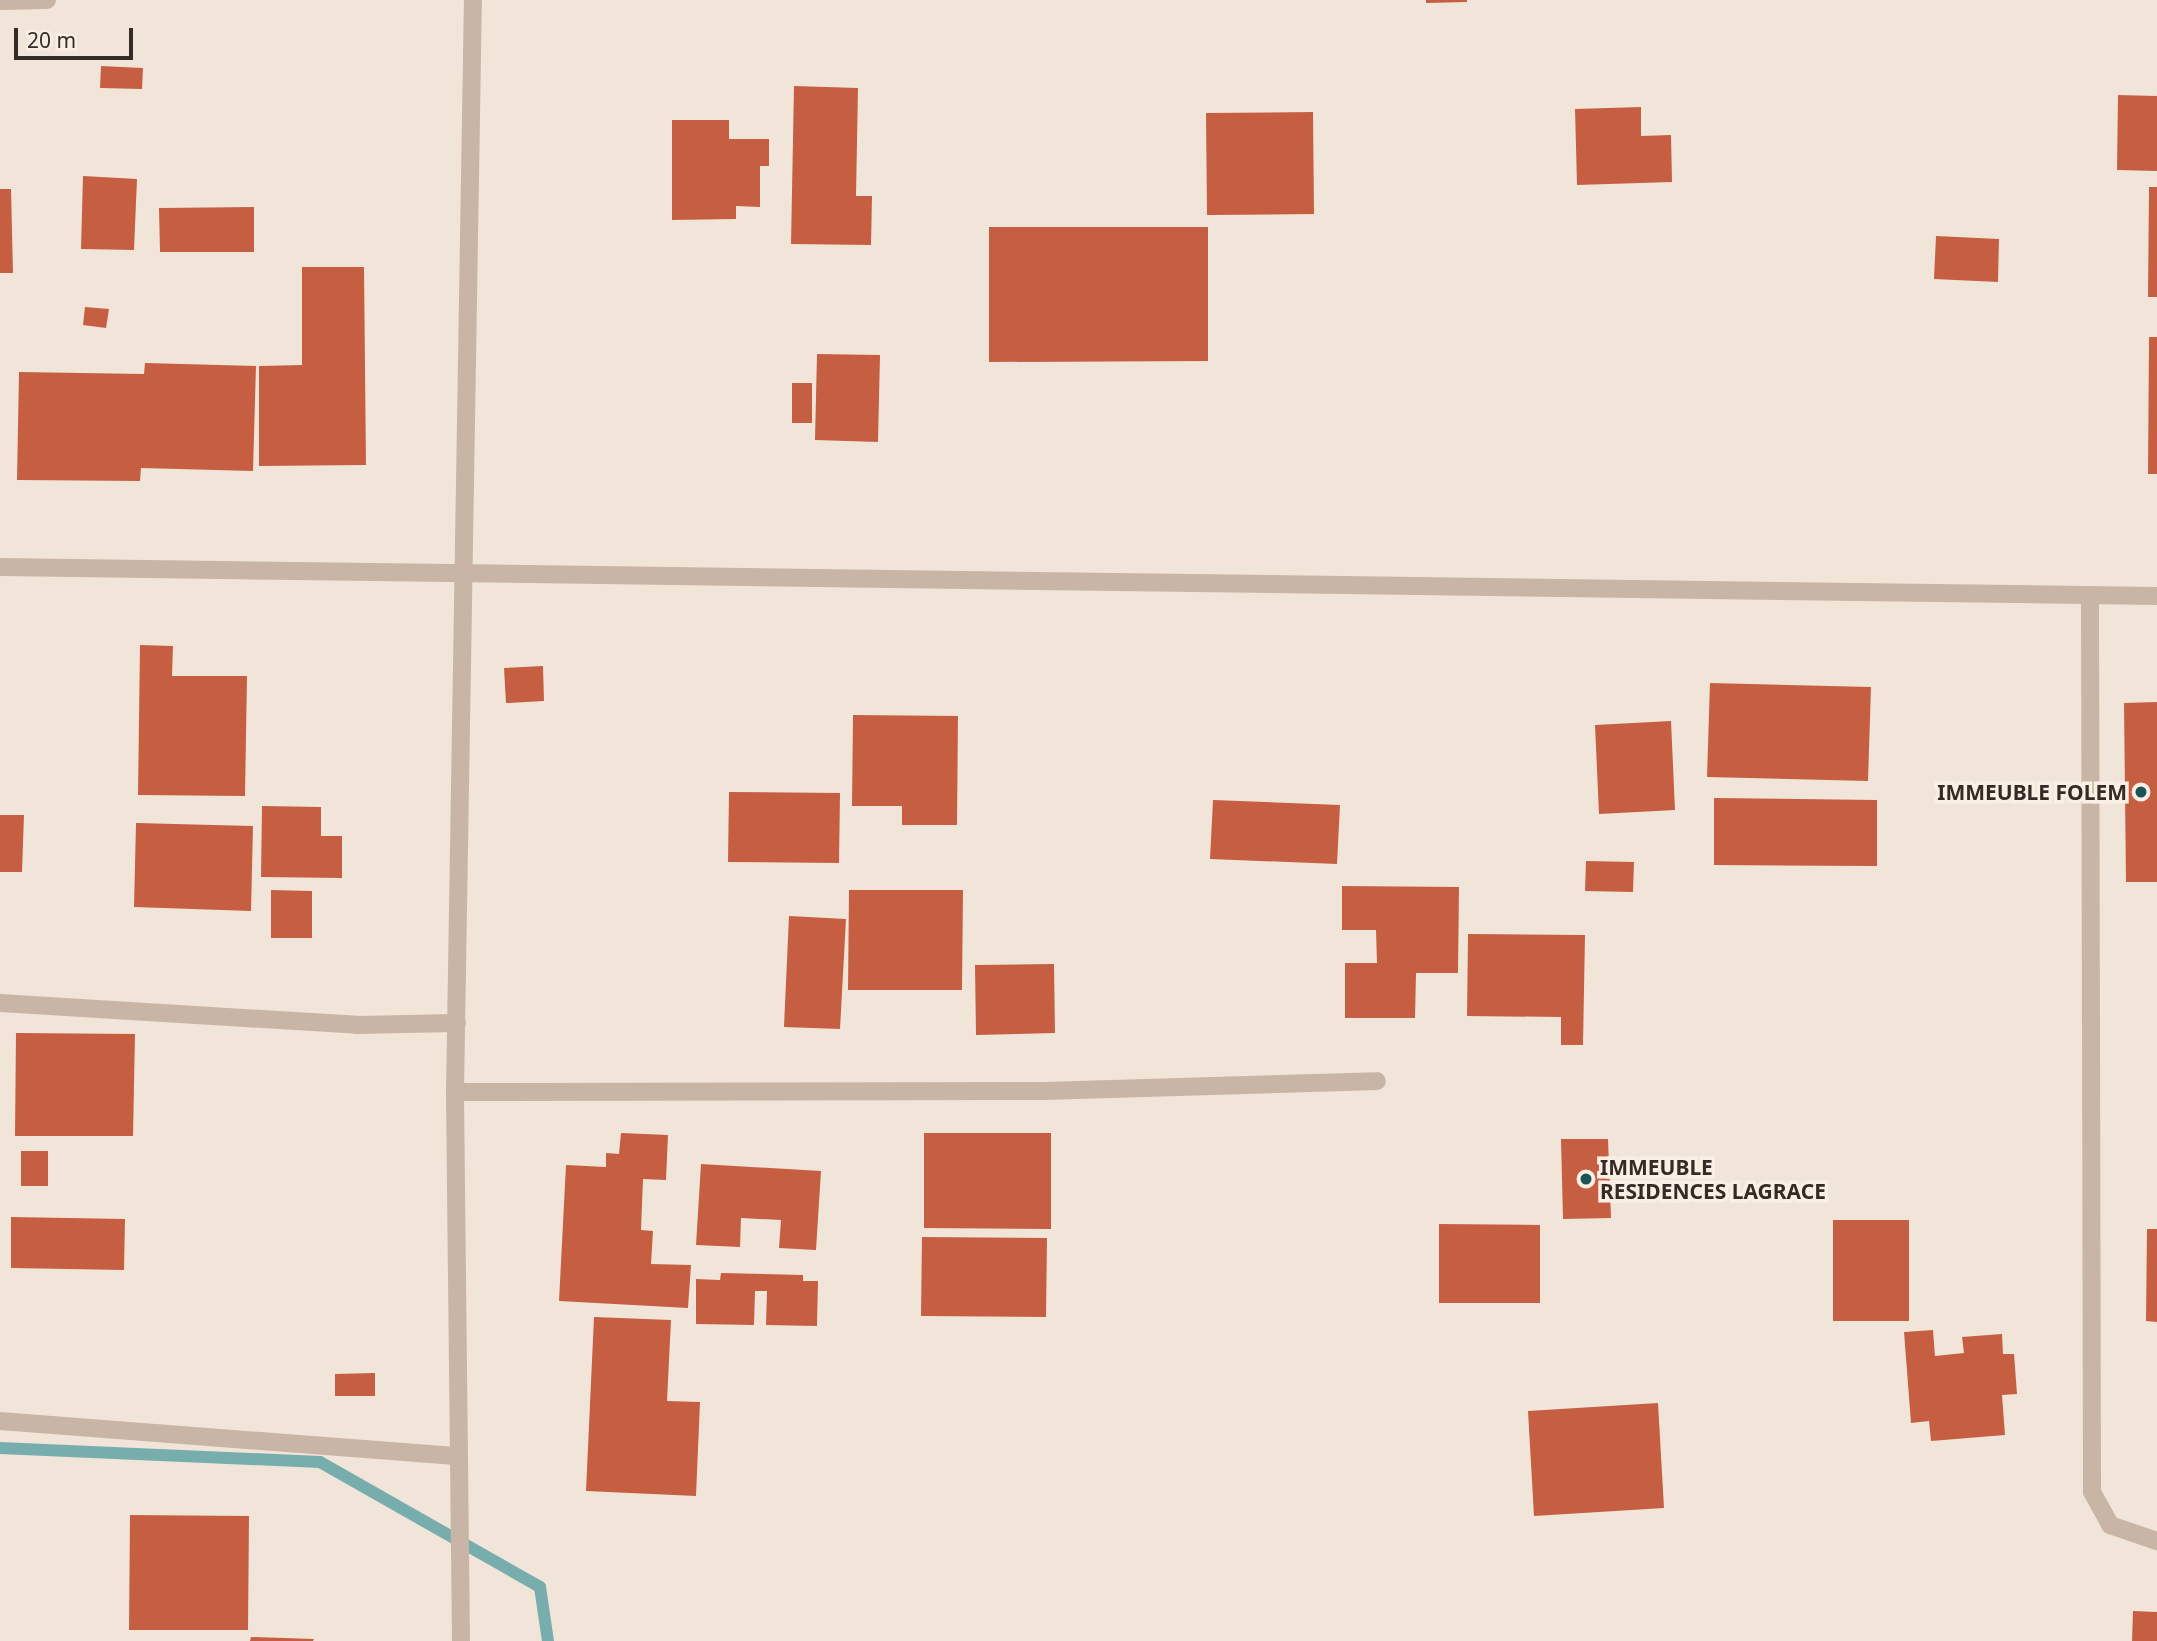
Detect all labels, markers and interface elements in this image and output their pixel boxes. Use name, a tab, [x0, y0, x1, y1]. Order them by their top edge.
scale bar	[18, 14, 136, 58]
text: 20 m	[27, 26, 76, 54]
place label: IMMEUBLE FOLEM	[1937, 779, 2127, 805]
marker: IMMEUBLE FOLEM	[2133, 784, 2149, 800]
place label: IMMEUBLE RESIDENCES LAGRACE	[1600, 1154, 1826, 1204]
marker: IMMEUBLE RESIDENCES LAGRACE	[1578, 1171, 1594, 1187]

